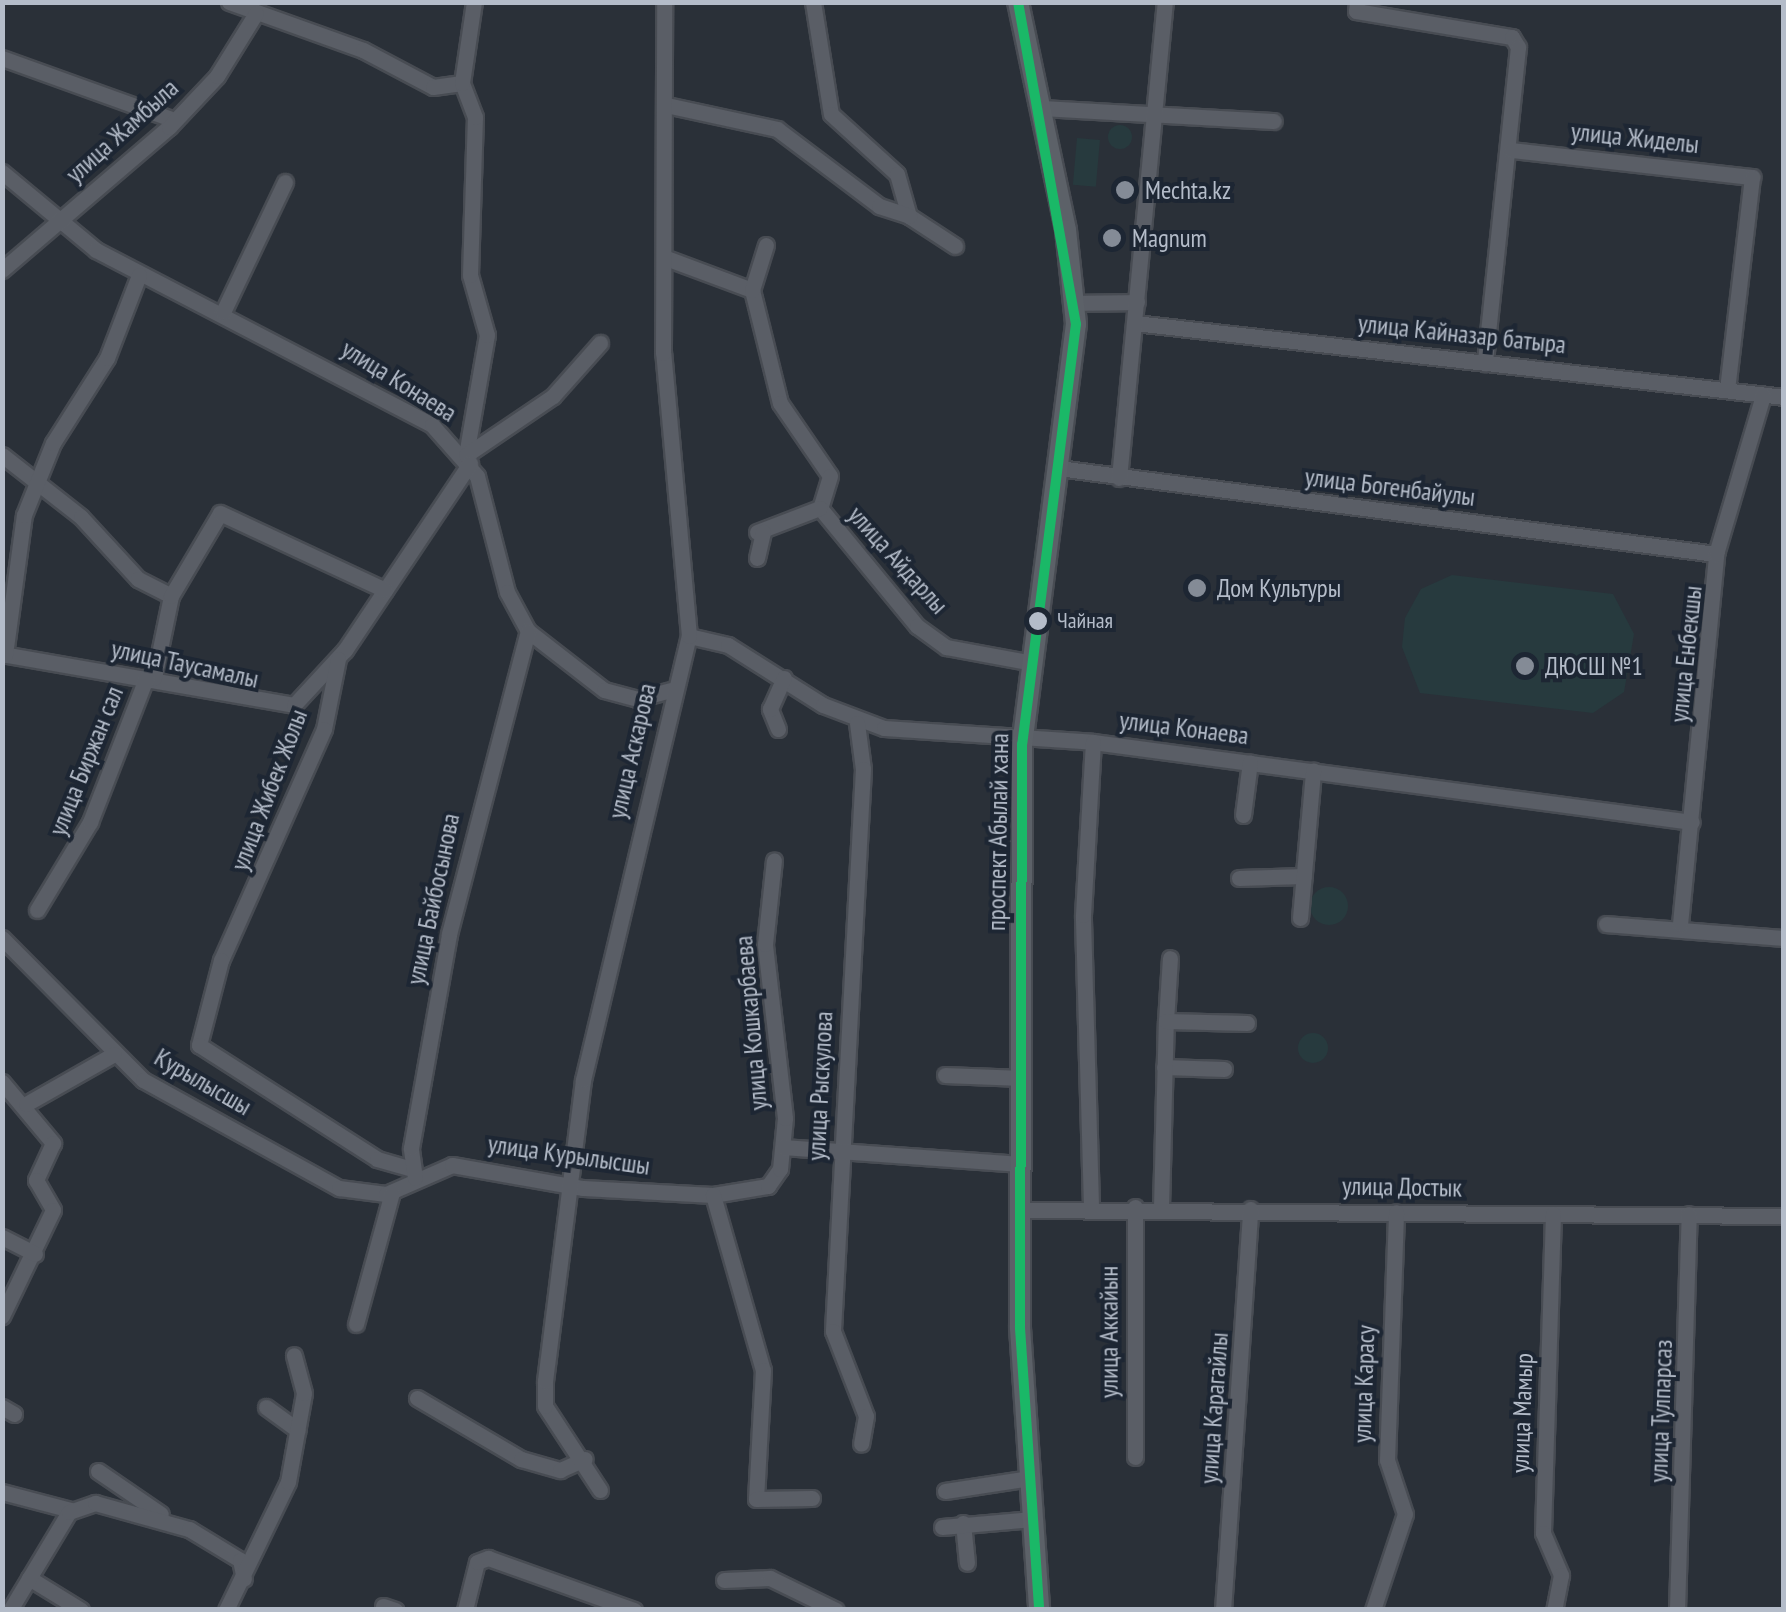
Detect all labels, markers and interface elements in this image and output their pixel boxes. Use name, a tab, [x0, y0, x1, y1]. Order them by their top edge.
street label: улица Жамбыла	[60, 73, 184, 189]
street label: улица Жиделы	[1570, 116, 1700, 160]
place label: Mechta.kz	[1145, 175, 1231, 205]
marker: Mechta.kz	[1114, 179, 1136, 201]
place label: Magnum	[1132, 223, 1207, 253]
marker: Magnum	[1101, 227, 1123, 249]
street label: улица Кайназар батыра	[1357, 308, 1567, 360]
street label: улица Конаева	[336, 334, 462, 428]
street label: улица Богенбайулы	[1303, 462, 1477, 512]
street label: улица Айдарлы	[842, 500, 954, 620]
place label: Дом Культуры	[1217, 573, 1341, 603]
marker: Дом Культуры	[1186, 577, 1208, 599]
street label: улица Енбекшы	[1664, 584, 1708, 724]
place label: Чайная	[1057, 608, 1113, 634]
marker: Чайная	[1028, 611, 1048, 631]
street label: улица Таусамалы	[108, 634, 262, 694]
place label: ДЮСШ №1	[1545, 651, 1643, 681]
marker: ДЮСШ №1	[1514, 655, 1536, 677]
street label: улица Аскарова	[602, 680, 662, 822]
street label: улица Биржан сал	[42, 682, 130, 840]
street label: улица Жибек Жолы	[225, 705, 313, 875]
street label: улица Конаева	[1118, 705, 1250, 751]
street label: проспект Абылай хана	[981, 732, 1015, 932]
street label: улица Байбосынова	[400, 811, 466, 987]
street label: улица Кошкарбаева	[728, 934, 774, 1112]
street label: улица Рыскулова	[801, 1011, 839, 1161]
street label: Курылысшы	[149, 1042, 257, 1122]
street label: улица Курылысшы	[486, 1129, 652, 1181]
street label: улица Достык	[1342, 1171, 1462, 1203]
street label: улица Аккайын	[1094, 1265, 1124, 1399]
street label: улица Карасу	[1347, 1325, 1381, 1443]
street label: улица Карагайлы	[1194, 1331, 1234, 1485]
street label: улица Тулпарсаз	[1644, 1339, 1678, 1483]
street label: улица Мамыр	[1505, 1353, 1539, 1473]

